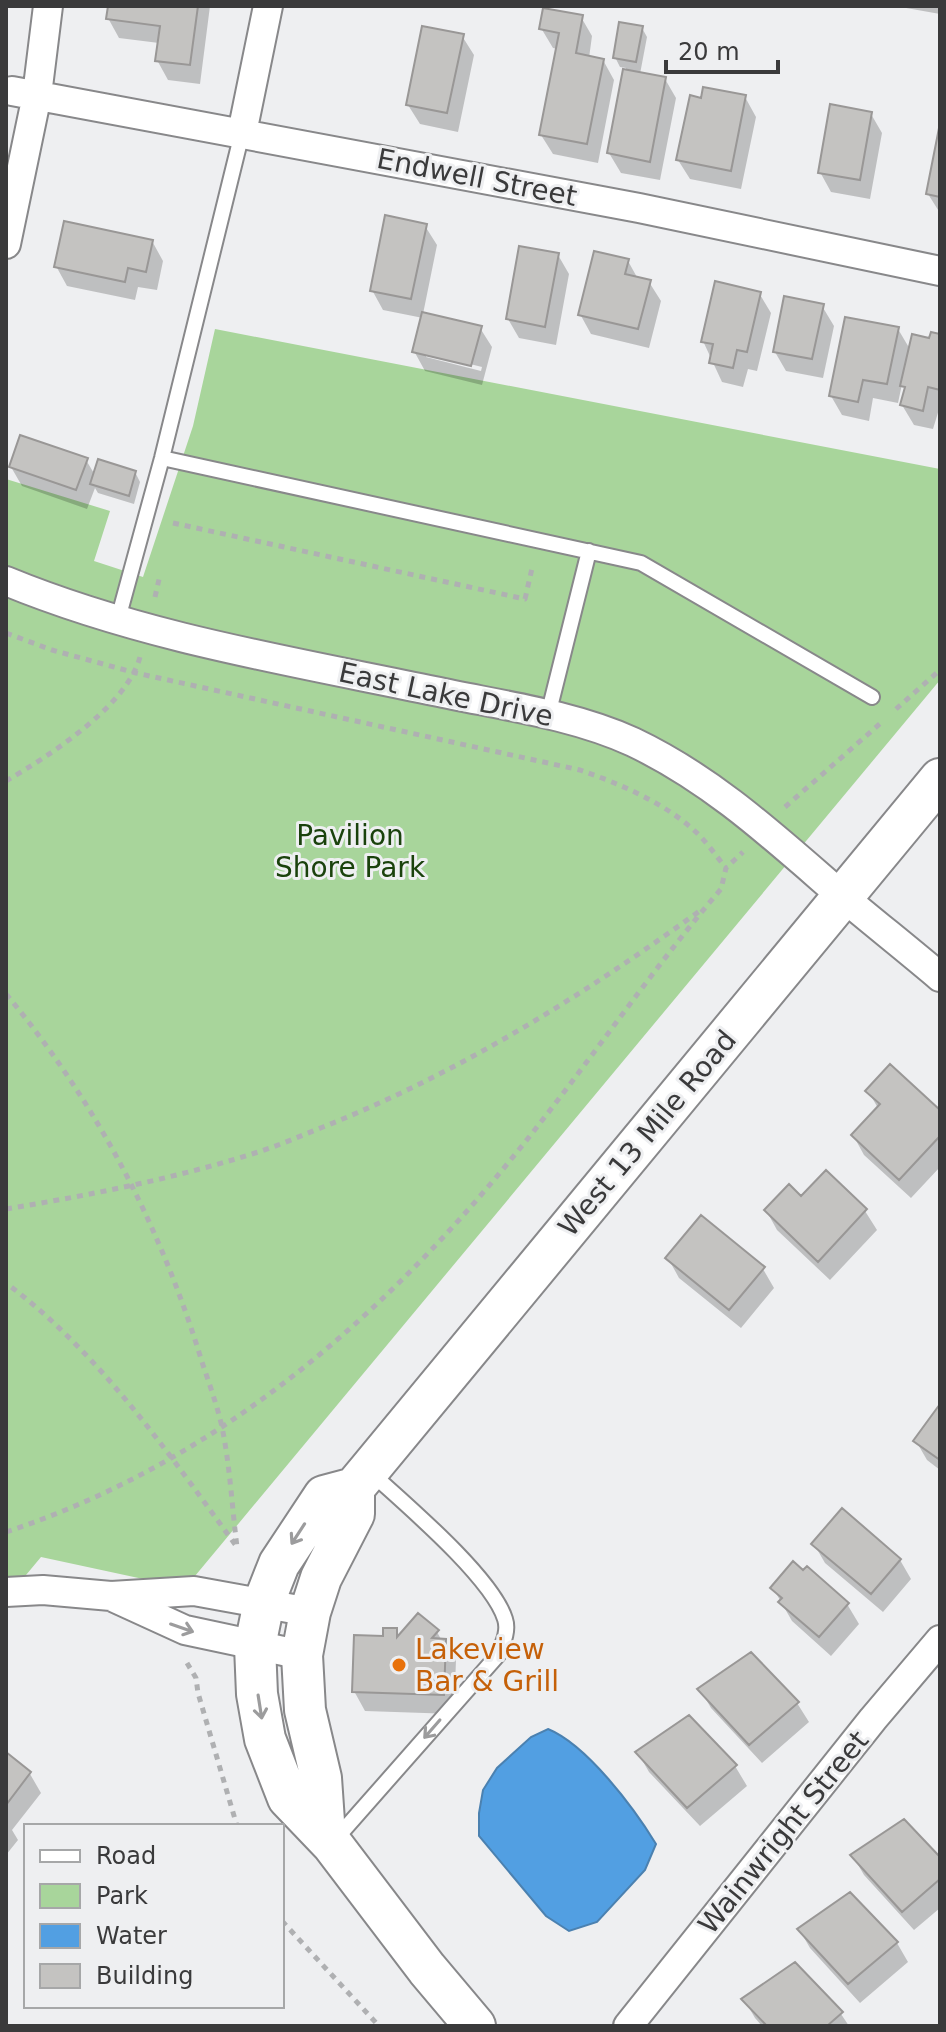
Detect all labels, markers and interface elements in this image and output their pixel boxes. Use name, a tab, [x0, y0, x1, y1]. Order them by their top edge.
scale bar	[666, 24, 778, 74]
text: 20 m	[678, 38, 740, 66]
street label: Endwell Street	[374, 142, 580, 213]
street label: East Lake Drive	[336, 656, 556, 733]
park label: Pavilion Shore Park	[275, 819, 426, 884]
street label: West 13 Mile Road	[552, 1024, 743, 1243]
one-way arrow	[289, 1522, 306, 1544]
one-way arrow	[169, 1621, 194, 1636]
place label: Lakeview Bar & Grill	[415, 1633, 559, 1698]
marker: Lakeview Bar & Grill	[390, 1656, 408, 1674]
one-way arrow	[253, 1694, 268, 1719]
one-way arrow	[424, 1719, 442, 1739]
street label: Wainwright Street	[692, 1724, 875, 1940]
legend	[24, 1824, 284, 2008]
text: Road	[96, 1842, 156, 1870]
text: Park	[96, 1882, 148, 1910]
text: Water	[96, 1922, 167, 1950]
text: Building	[96, 1962, 193, 1990]

